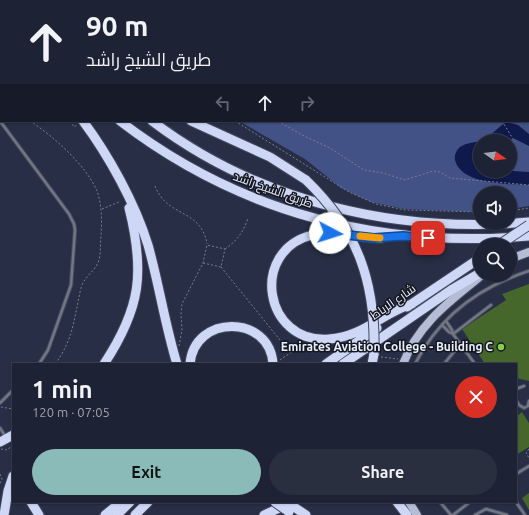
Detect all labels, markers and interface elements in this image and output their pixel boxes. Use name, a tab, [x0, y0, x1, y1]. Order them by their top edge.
text: 90 m	[86, 10, 148, 41]
icon: ahead	[20, 16, 72, 68]
text: طريق الشيخ راشد	[86, 49, 211, 69]
icon: left	[212, 92, 234, 114]
icon: ahead	[254, 92, 276, 114]
icon: right	[296, 92, 318, 114]
north arrow	[473, 134, 517, 178]
map controls	[473, 134, 517, 282]
street label: طريق الشيخ راشد	[231, 169, 315, 212]
button: sound	[473, 186, 517, 230]
position arrow	[309, 212, 351, 254]
pin	[411, 221, 445, 255]
icon: arrive	[417, 227, 439, 249]
button: search	[473, 238, 517, 282]
street label: شارع الرباط	[368, 281, 419, 323]
place label: Emirates Aviation College - Building C	[281, 340, 493, 353]
marker: Emirates Aviation College - Building C	[496, 342, 506, 352]
text: 1 min	[32, 376, 93, 403]
button: close	[455, 376, 497, 418]
text: 120 m · 07:05	[32, 405, 110, 419]
button: Exit	[32, 449, 261, 495]
button: Share	[269, 449, 497, 495]

